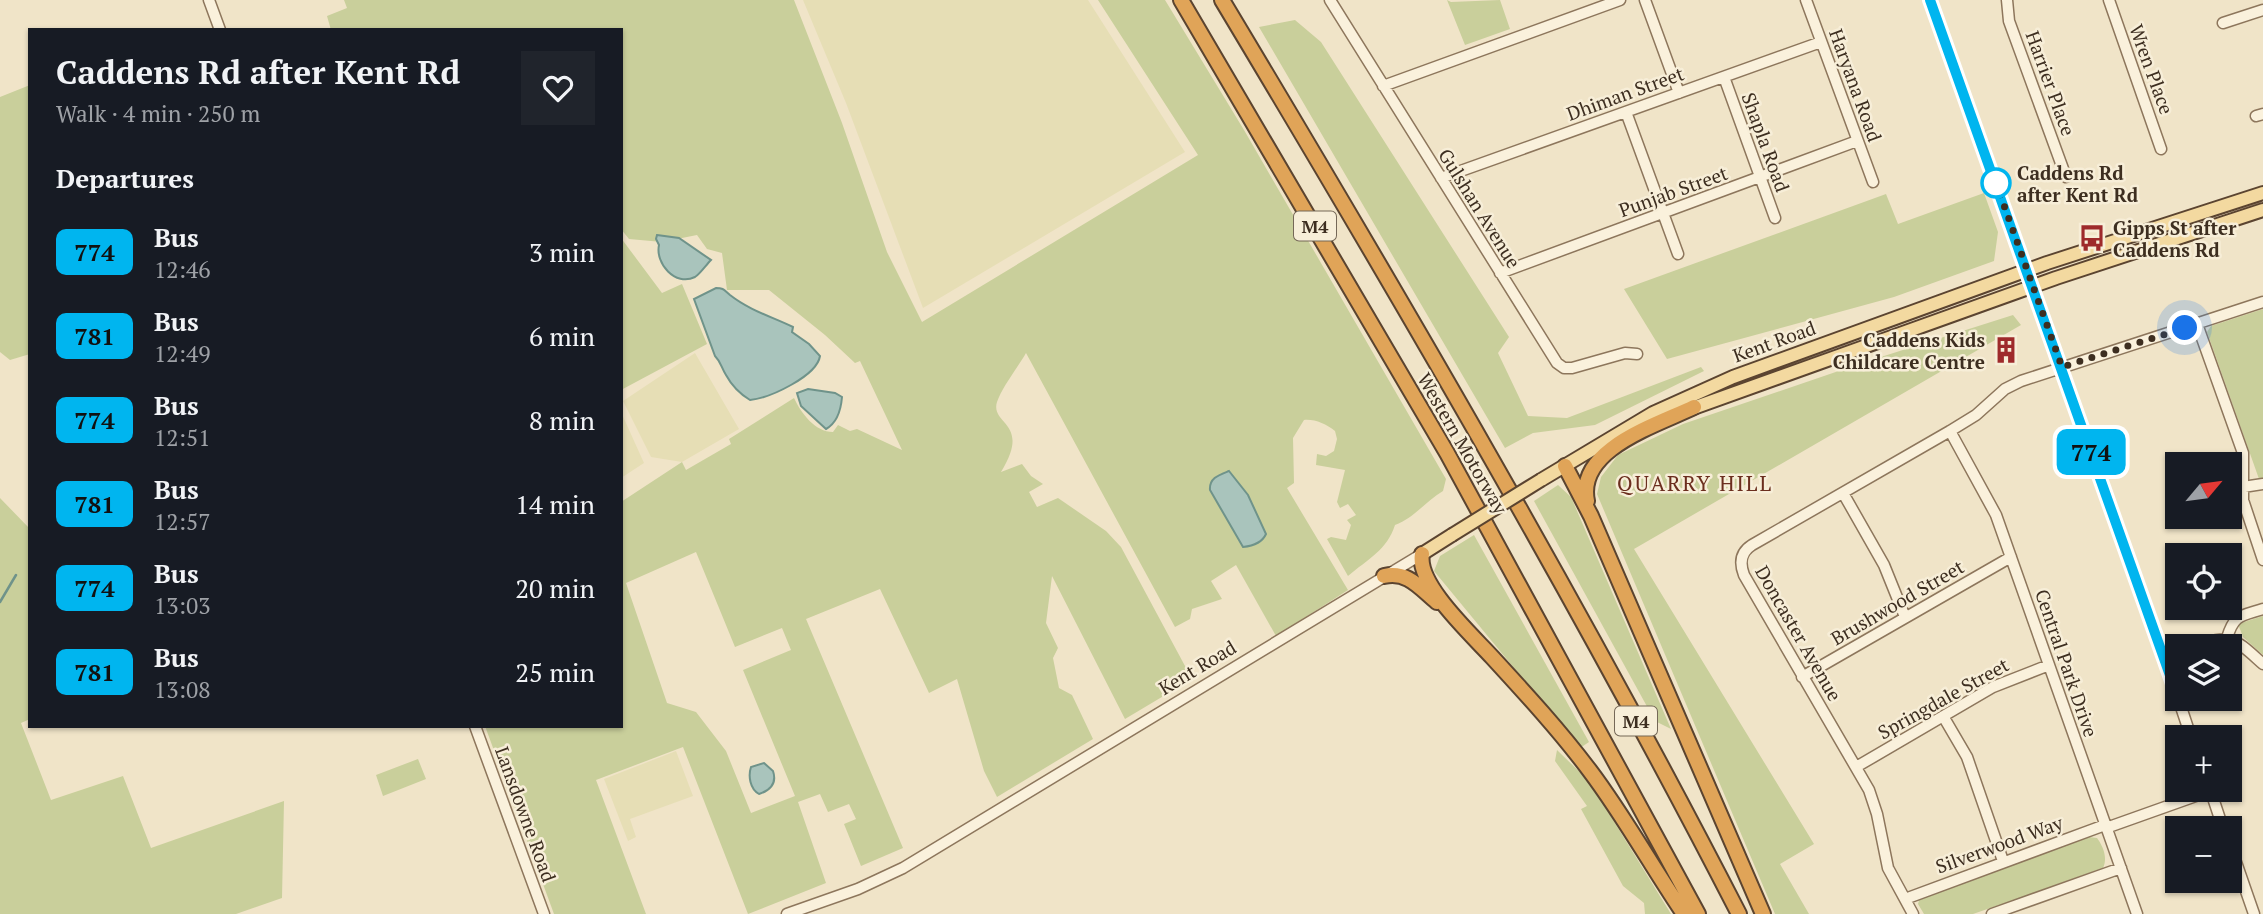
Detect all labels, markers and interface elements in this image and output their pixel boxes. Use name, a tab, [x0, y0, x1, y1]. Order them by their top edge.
street label: Wren Place	[2124, 21, 2180, 117]
street label: Haryana Road	[1824, 25, 1888, 145]
street label: Harrier Place	[2020, 27, 2082, 139]
text: Caddens Rd after Kent Rd	[56, 50, 460, 93]
button: heart	[521, 51, 595, 125]
street label: Dhiman Street	[1563, 60, 1687, 126]
street label: Shapla Road	[1736, 89, 1796, 196]
text: Walk · 4 min · 250 m	[56, 98, 260, 129]
street label: Gulshan Avenue	[1433, 144, 1527, 272]
street label: Punjab Street	[1615, 160, 1731, 222]
place label: Caddens Rd after Kent Rd	[2017, 160, 2139, 207]
text: Departures	[56, 161, 194, 195]
marker: Caddens Rd after Kent Rd	[1981, 168, 2011, 198]
road number: M4	[1294, 211, 1336, 240]
place label: Gipps St after Caddens Rd	[2113, 215, 2237, 262]
text: Bus	[154, 220, 199, 254]
bus stop icon: Gipps St after Caddens Rd	[2077, 223, 2107, 253]
text: 3 min	[529, 235, 595, 269]
text: 774	[74, 236, 115, 268]
text: 12:46	[154, 254, 211, 285]
text: Bus	[154, 304, 199, 338]
your location	[2167, 310, 2202, 345]
street label: Kent Road	[1729, 314, 1819, 367]
text: 6 min	[529, 319, 595, 353]
text: 781	[74, 320, 115, 352]
place label: Caddens Kids Childcare Centre	[1833, 327, 1985, 374]
building icon: Caddens Kids Childcare Centre	[1991, 335, 2021, 365]
text: 12:49	[154, 338, 211, 369]
street label: Western Motorway	[1412, 368, 1514, 518]
text: Bus	[154, 388, 199, 422]
text: 8 min	[529, 403, 595, 437]
text: 774	[74, 404, 115, 436]
text: 12:51	[154, 422, 211, 453]
line badge: 774	[2051, 429, 2131, 475]
text: 774	[2071, 436, 2111, 468]
north arrow	[2165, 452, 2242, 528]
map controls	[2165, 452, 2242, 893]
district label: QUARRY HILL	[1617, 469, 1773, 497]
text: Bus	[154, 472, 199, 506]
text: 14 min	[515, 487, 595, 521]
text: 781	[74, 488, 115, 520]
text: 12:57	[154, 506, 211, 537]
button: locate	[2165, 543, 2242, 620]
street label: Brushwood Street	[1826, 554, 1968, 650]
text: Bus	[154, 556, 199, 590]
street label: Doncaster Avenue	[1750, 561, 1848, 705]
text: 20 min	[515, 571, 595, 605]
text: 774	[74, 572, 115, 604]
street label: Central Park Drive	[2030, 586, 2104, 740]
text: 13:03	[154, 590, 211, 621]
street label: Kent Road	[1154, 634, 1241, 700]
button: layers	[2165, 634, 2242, 711]
text: Bus	[154, 640, 199, 674]
street label: Springdale Street	[1873, 652, 2013, 744]
text: 25 min	[515, 655, 595, 689]
text: 781	[74, 656, 115, 688]
text: 13:08	[154, 674, 211, 705]
road number: M4	[1615, 706, 1657, 736]
button: +	[2165, 725, 2242, 802]
street label: Lansdowne Road	[490, 743, 562, 885]
street label: Silverwood Way	[1932, 809, 2066, 879]
button: −	[2165, 816, 2242, 893]

